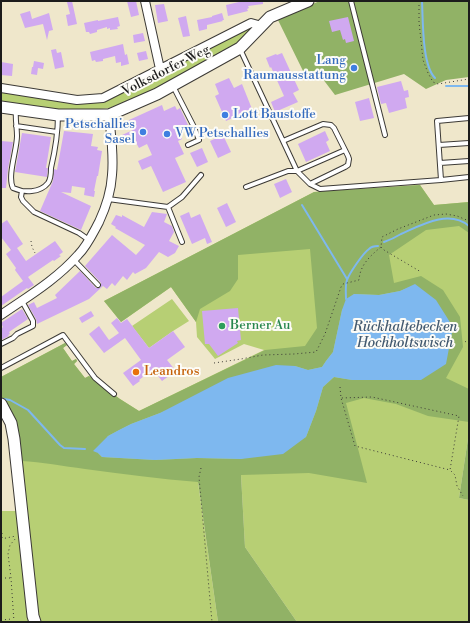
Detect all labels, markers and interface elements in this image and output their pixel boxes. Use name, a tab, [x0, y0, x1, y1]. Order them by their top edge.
street label: Volksdorfer Weg	[119, 42, 213, 100]
place label: Lang Raumausstattung	[243, 53, 346, 84]
marker: Lang Raumausstattung	[349, 63, 359, 73]
place label: Lott Baustoffe	[233, 107, 316, 123]
marker: Lott Baustoffe	[220, 110, 230, 120]
place label: Petschallies Sasel	[65, 117, 135, 148]
place label: VW Petschallies	[175, 126, 269, 142]
marker: Petschallies Sasel	[138, 127, 148, 137]
marker: VW Petschallies	[162, 129, 172, 139]
place label: Berner Au	[230, 318, 290, 334]
water label: Rückhaltebecken Hochholtswisch	[353, 320, 457, 352]
marker: Berner Au	[217, 321, 227, 331]
place label: Leandros	[144, 364, 199, 380]
marker: Leandros	[131, 367, 141, 377]

